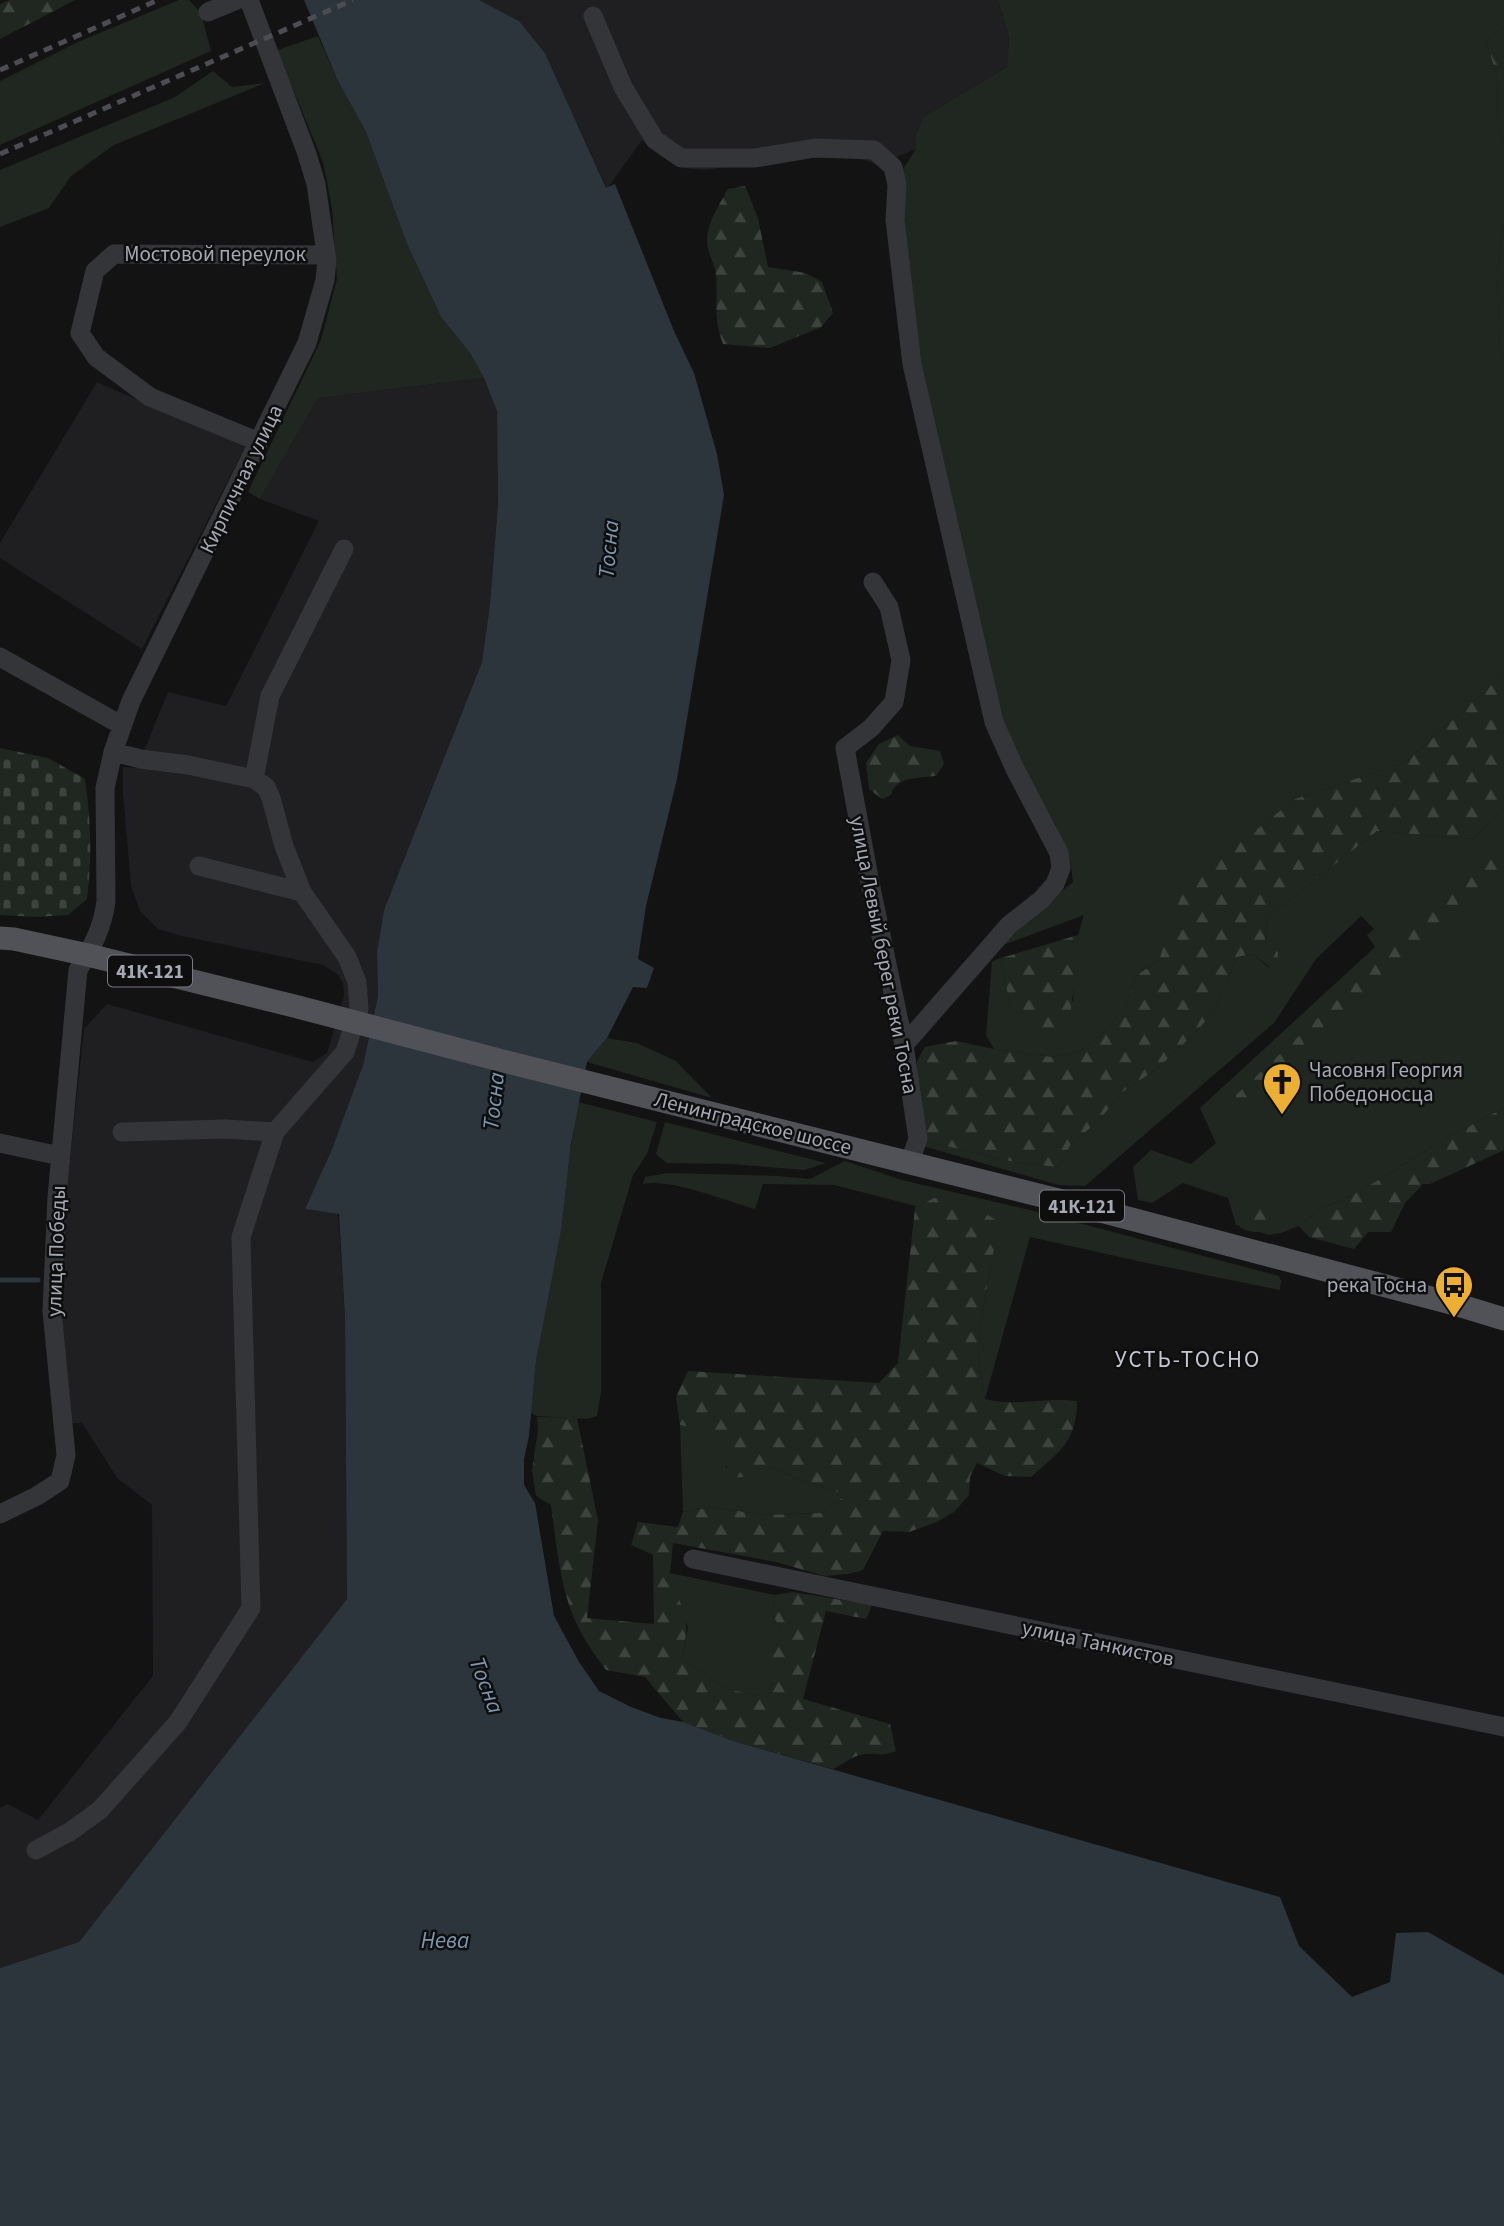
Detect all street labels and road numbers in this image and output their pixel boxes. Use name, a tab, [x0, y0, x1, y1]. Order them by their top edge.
street label: Мостовой переулок	[124, 239, 306, 269]
street label: Кирпичная улица	[192, 399, 290, 559]
street label: улица Левый берег реки Тосна	[842, 814, 926, 1096]
road number: 41К-121	[108, 956, 192, 987]
street label: Ленинградское шоссе	[651, 1084, 855, 1162]
street label: улица Победы	[39, 1185, 73, 1317]
road number: 41К-121	[1040, 1190, 1124, 1222]
street label: улица Танкистов	[1019, 1612, 1177, 1674]

